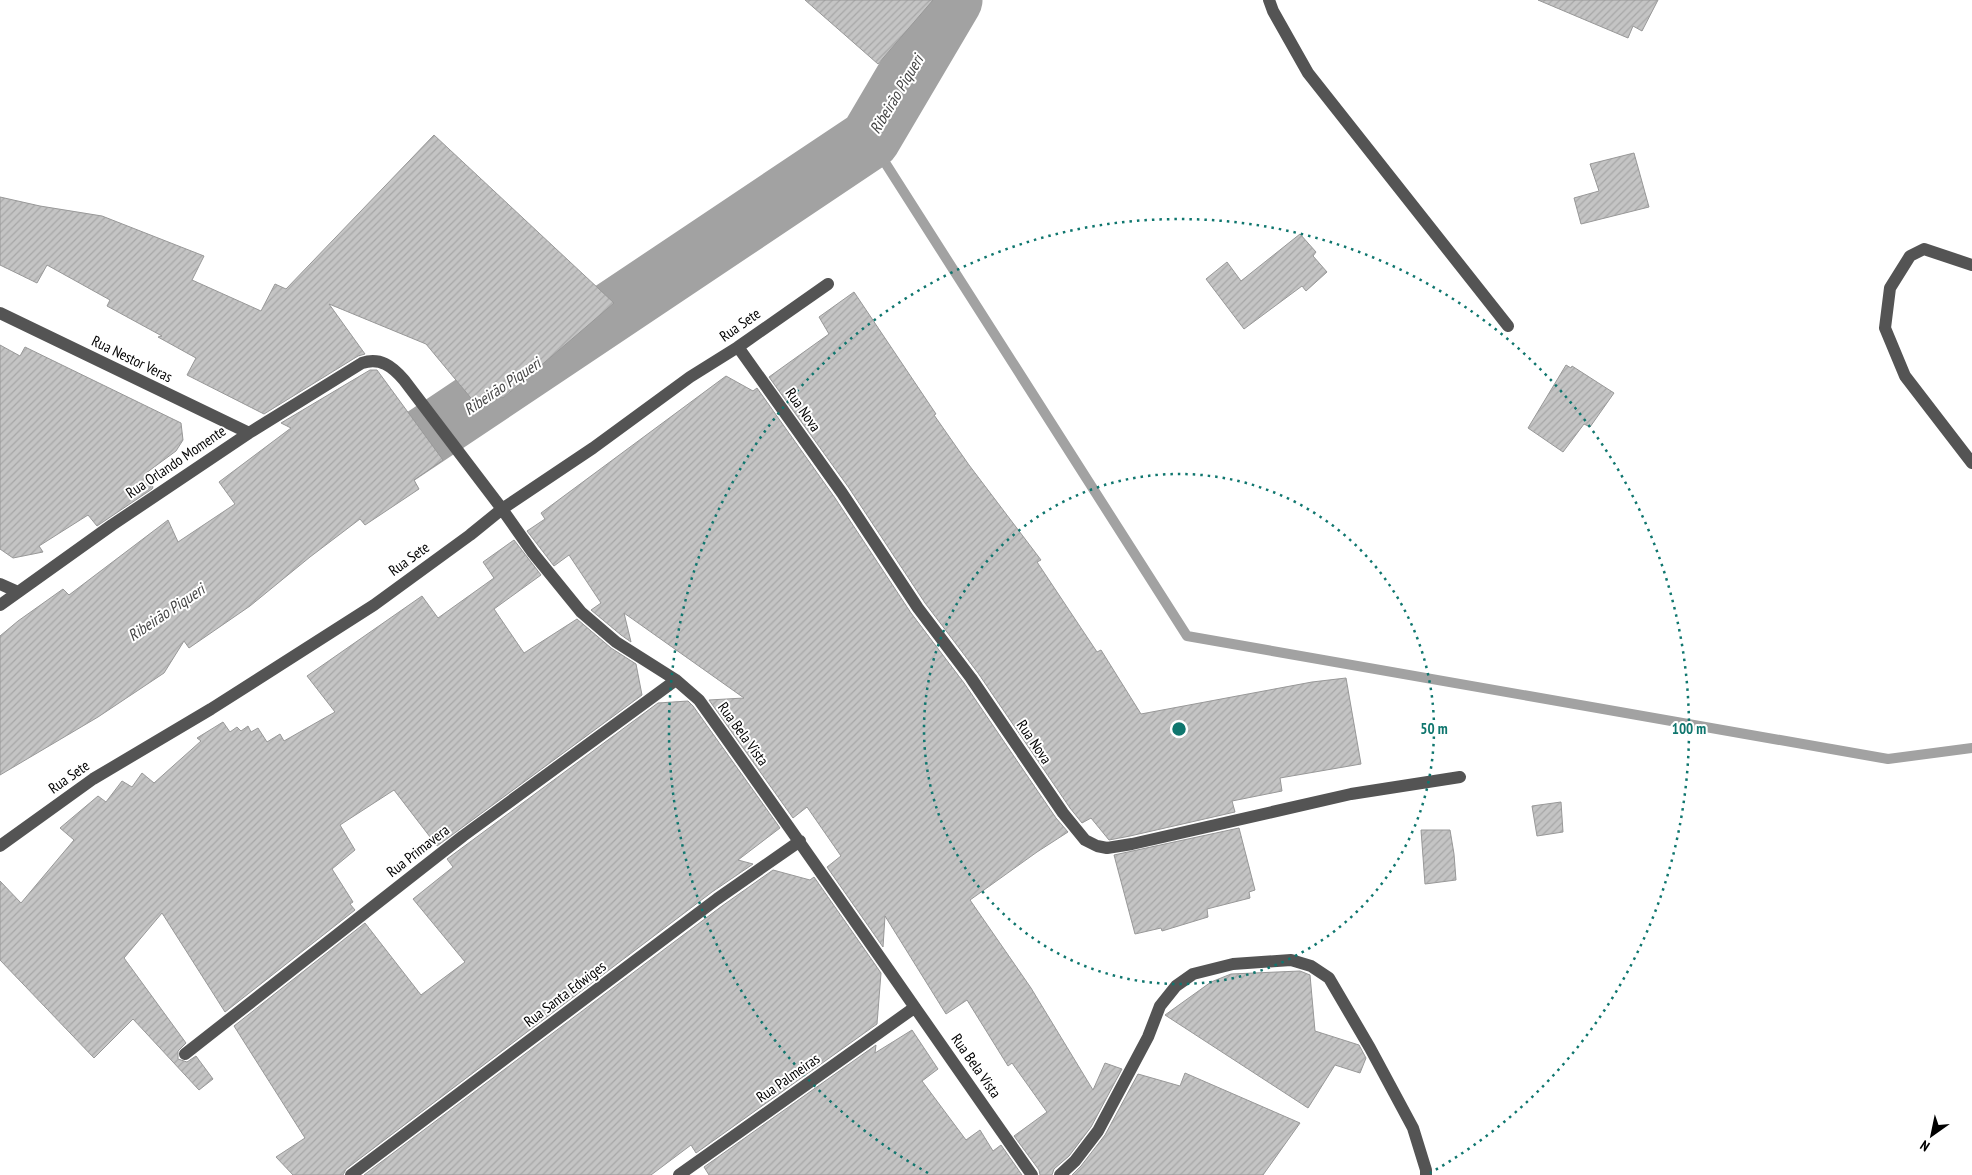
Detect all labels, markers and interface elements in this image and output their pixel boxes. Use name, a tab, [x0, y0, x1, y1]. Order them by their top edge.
water label: Ribeirão Piqueri	[865, 49, 929, 137]
street label: Rua Sete	[716, 304, 764, 345]
street label: Rua Nestor Veras	[89, 331, 176, 386]
water label: Ribeirão Piqueri	[460, 352, 546, 419]
street label: Rua Nova	[782, 384, 825, 435]
street label: Rua Orlando Momente	[122, 421, 229, 502]
street label: Rua Sete	[385, 537, 433, 580]
water label: Ribeirão Piqueri	[124, 578, 210, 645]
street label: Rua Bela Vista	[714, 698, 773, 769]
street label: Rua Nova	[1013, 716, 1056, 767]
text: 50 m	[1420, 719, 1448, 738]
text: 100 m	[1672, 719, 1706, 738]
centre of rings	[1170, 720, 1188, 738]
street label: Rua Sete	[45, 756, 93, 797]
street label: Rua Primavera	[382, 820, 453, 881]
street label: Rua Santa Edwiges	[520, 957, 610, 1031]
street label: Rua Bela Vista	[947, 1030, 1005, 1101]
street label: Rua Palmeiras	[752, 1049, 823, 1106]
north arrow	[1907, 1110, 1957, 1160]
text: N	[1917, 1136, 1933, 1156]

